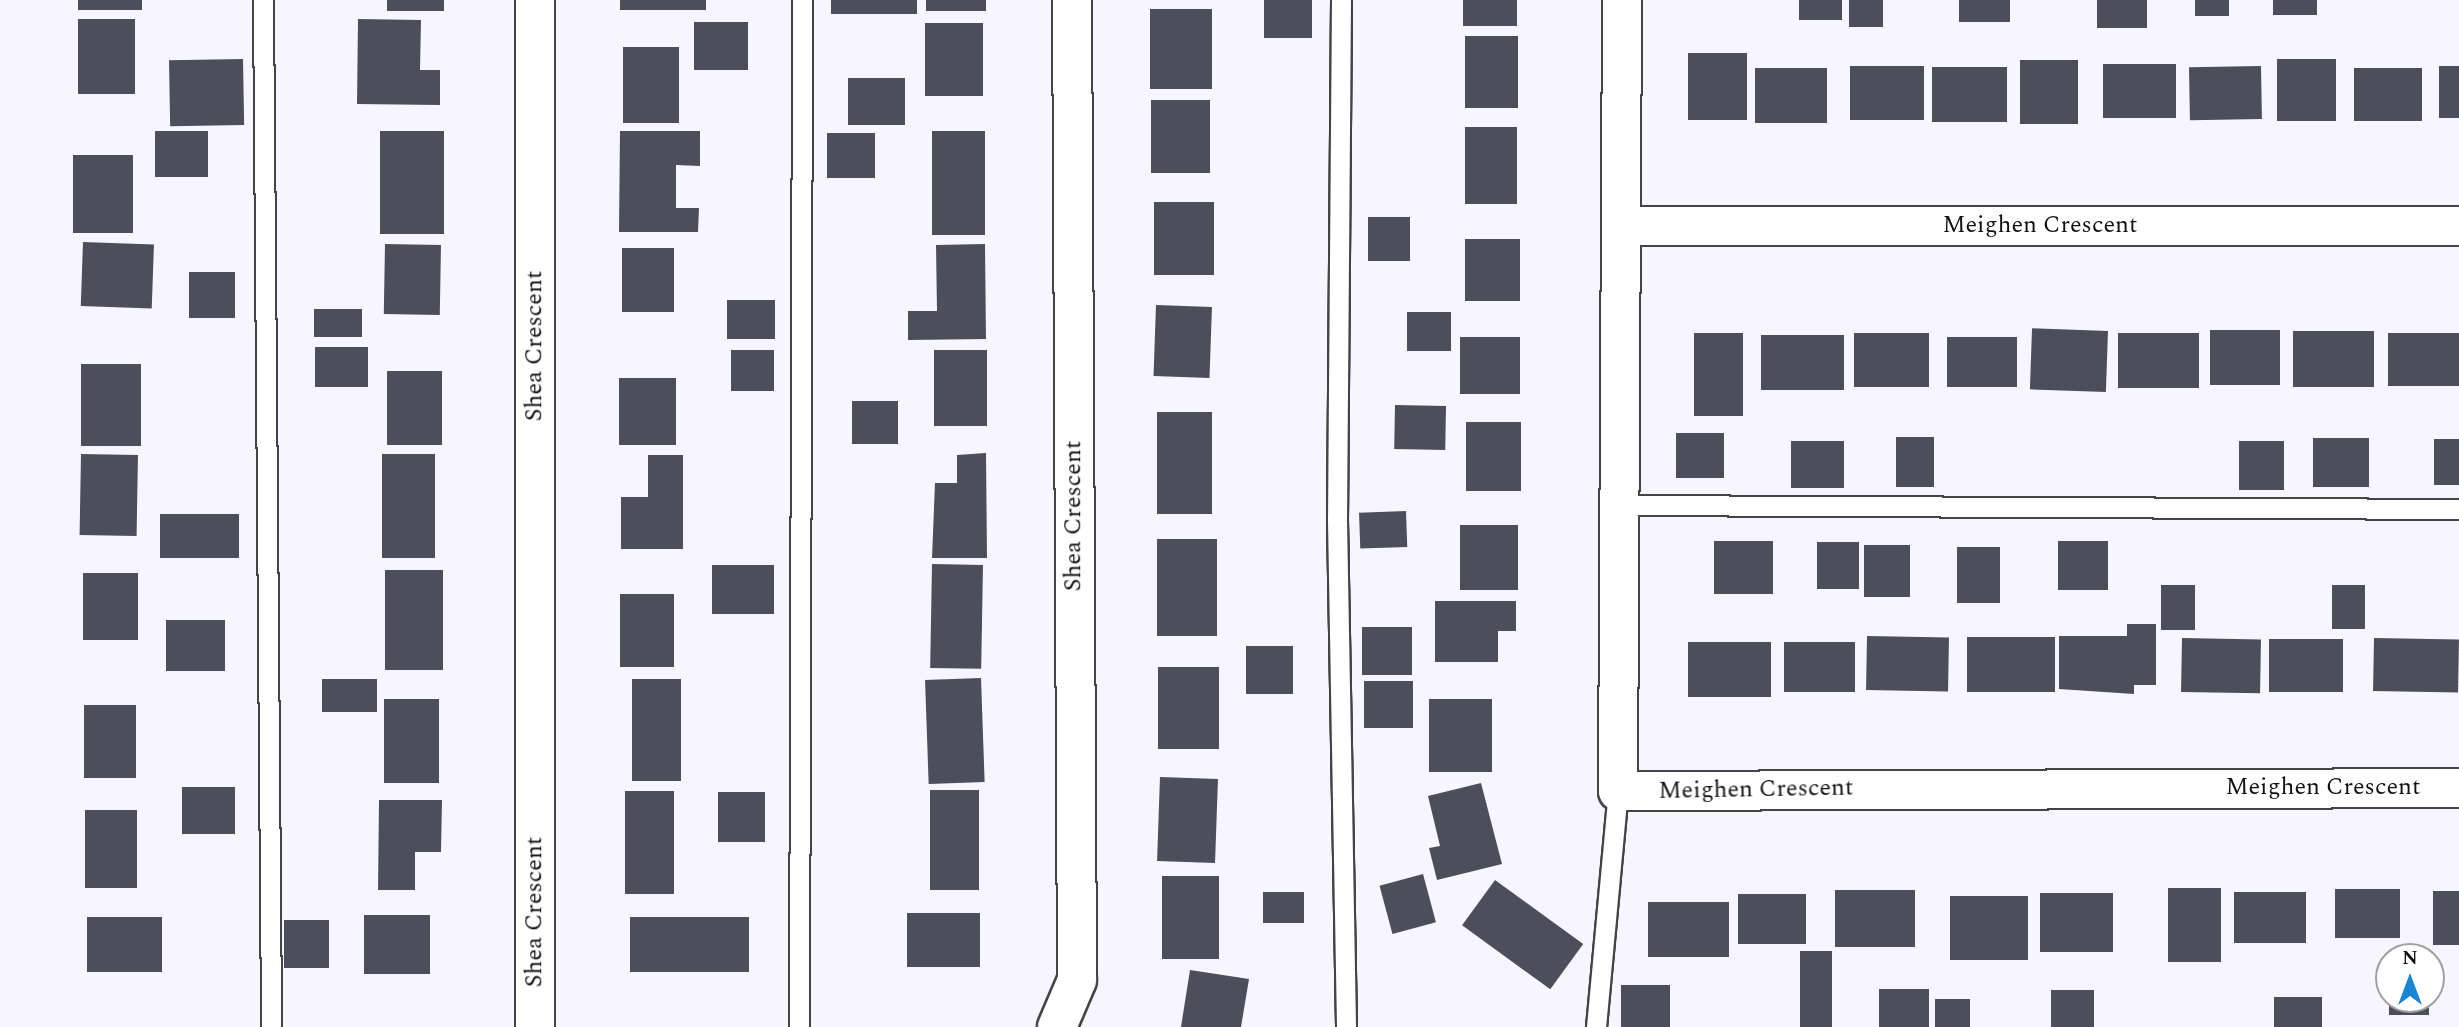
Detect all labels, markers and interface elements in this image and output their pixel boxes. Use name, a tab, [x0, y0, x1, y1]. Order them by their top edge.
street label: Meighen Crescent	[1942, 212, 2138, 240]
street label: Shea Crescent	[521, 271, 549, 421]
street label: Shea Crescent	[1060, 441, 1088, 591]
street label: Meighen Crescent	[1658, 774, 1854, 806]
street label: Meighen Crescent	[2225, 774, 2421, 802]
street label: Shea Crescent	[521, 837, 549, 987]
north arrow	[2375, 943, 2445, 1013]
text: N	[2402, 944, 2418, 973]

